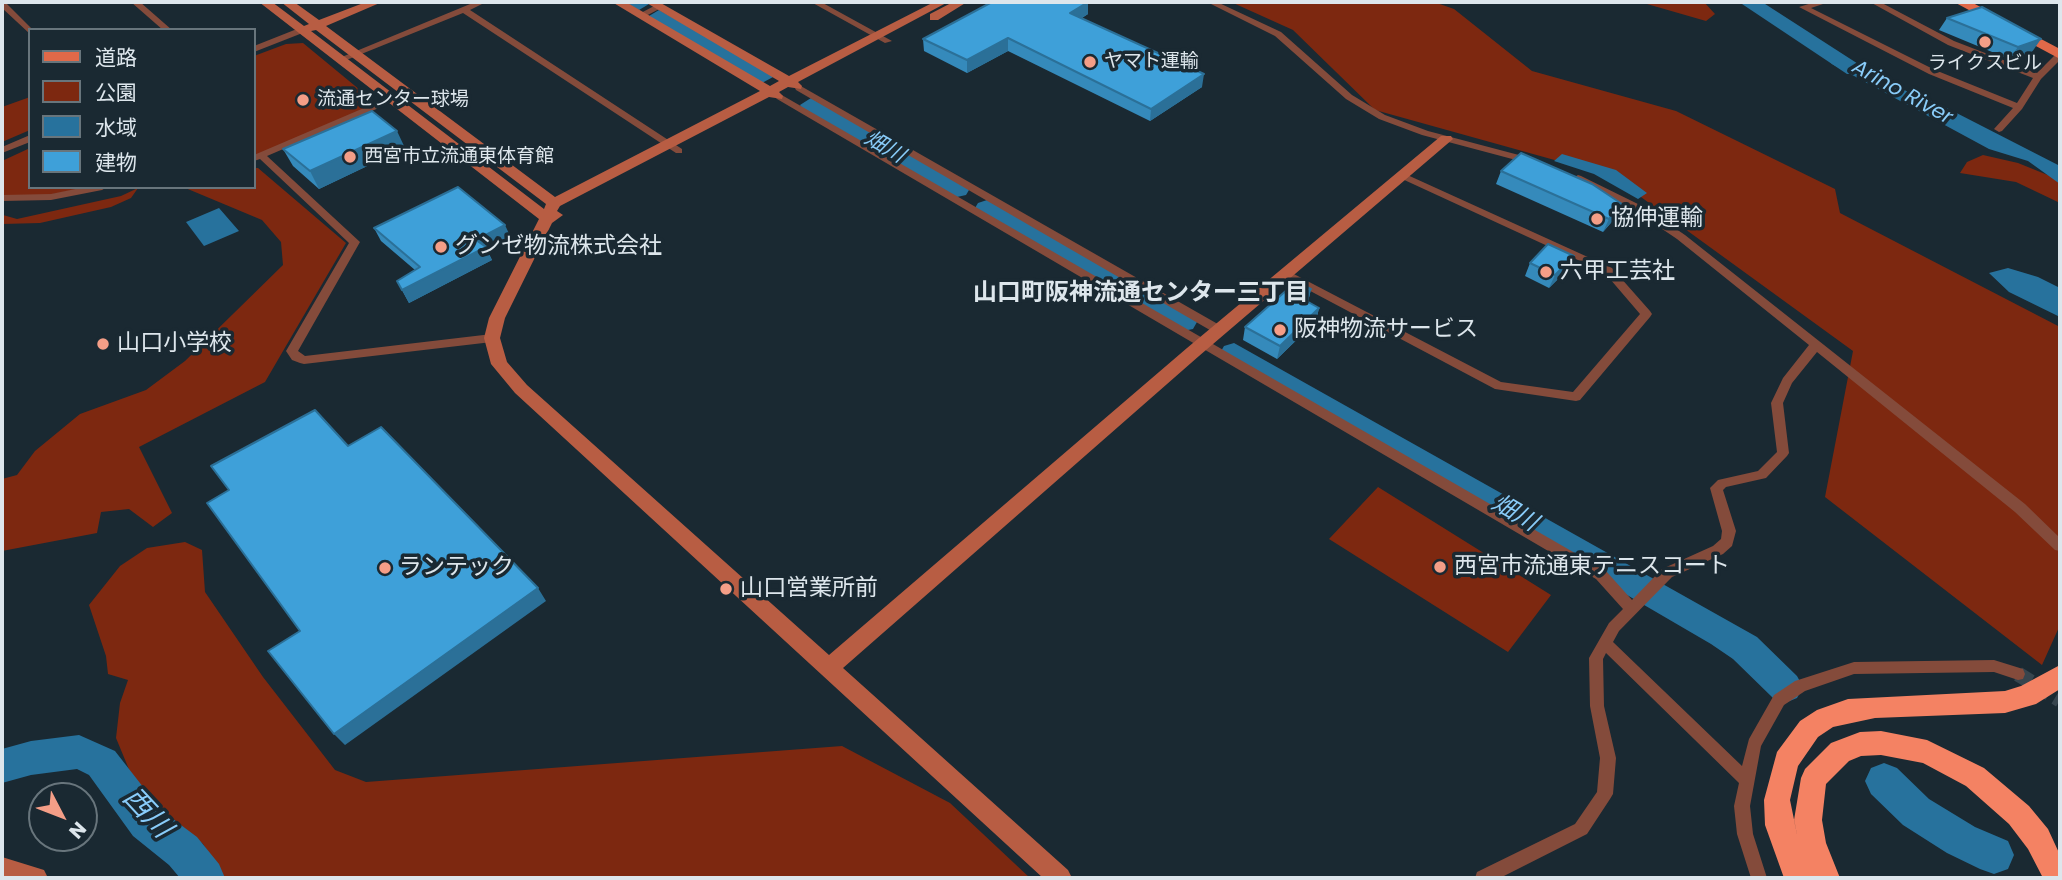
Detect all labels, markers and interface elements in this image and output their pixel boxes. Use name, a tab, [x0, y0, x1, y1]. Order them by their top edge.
legend	[28, 28, 256, 189]
marker: ライクスビル	[1977, 34, 1993, 50]
text: 道路	[95, 43, 137, 72]
place label: ヤマト運輸	[1104, 51, 1199, 73]
place label: ライクスビル	[1928, 53, 2042, 75]
marker: ヤマト運輸	[1082, 54, 1098, 70]
water label: Arino River	[1847, 55, 1957, 131]
text: 公園	[95, 78, 137, 107]
place label: 流通センター球場	[317, 89, 469, 111]
marker: 流通センター球場	[295, 92, 311, 108]
text: 水域	[95, 113, 137, 142]
water label: 畑川	[860, 127, 908, 169]
place label: 西宮市立流通東体育館	[364, 146, 554, 168]
text: 建物	[95, 148, 137, 177]
marker: 西宮市立流通東体育館	[342, 149, 358, 165]
place label: 協伸運輸	[1611, 205, 1703, 233]
marker: 協伸運輸	[1589, 211, 1605, 227]
place label: グンゼ物流株式会社	[455, 233, 662, 261]
marker: グンゼ物流株式会社	[433, 239, 449, 255]
place label: 六甲工芸社	[1560, 258, 1675, 286]
marker: 六甲工芸社	[1538, 264, 1554, 280]
district label: 山口町阪神流通センター三丁目	[973, 280, 1309, 308]
place label: 阪神物流サービス	[1294, 316, 1478, 344]
marker: 阪神物流サービス	[1272, 322, 1288, 338]
place label: 山口小学校	[117, 330, 232, 358]
marker: 山口小学校	[95, 336, 111, 352]
water label: 畑川	[1486, 490, 1542, 538]
place label: 西宮市流通東テニスコート	[1454, 553, 1730, 581]
place label: ランテック	[399, 554, 514, 582]
marker: 西宮市流通東テニスコート	[1432, 559, 1448, 575]
marker: ランテック	[377, 560, 393, 576]
place label: 山口営業所前	[740, 575, 878, 603]
marker: 山口営業所前	[718, 581, 734, 597]
north arrow	[28, 782, 98, 852]
water label: 西川	[115, 782, 177, 846]
text: N	[63, 816, 92, 844]

